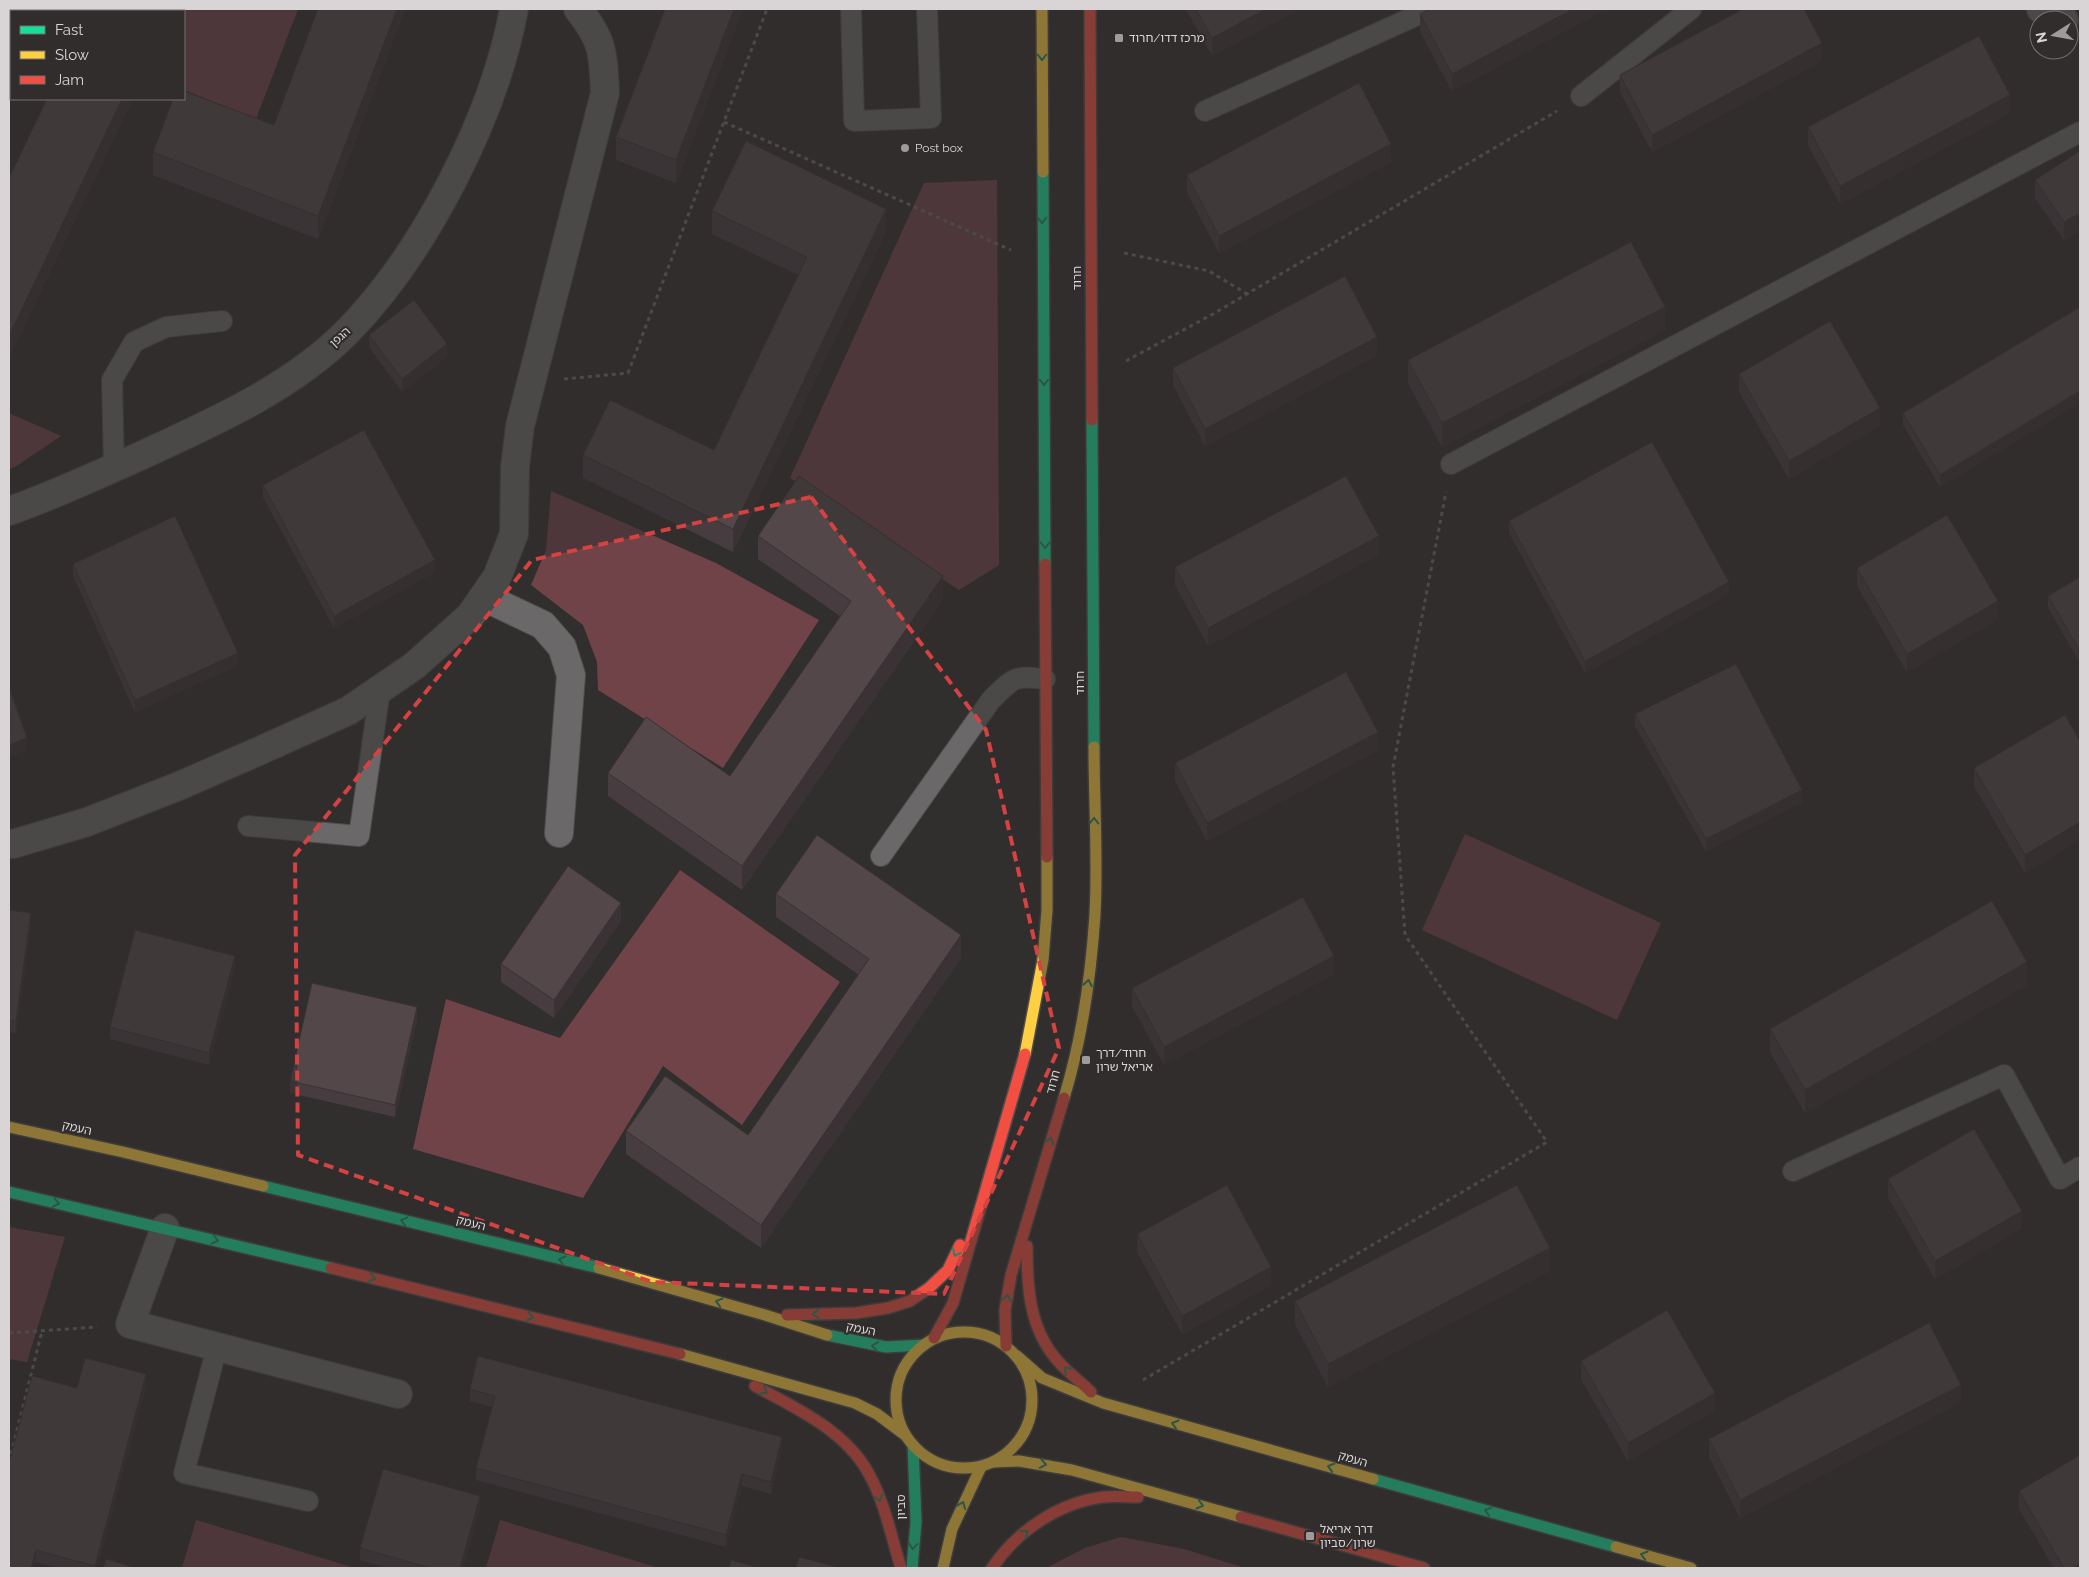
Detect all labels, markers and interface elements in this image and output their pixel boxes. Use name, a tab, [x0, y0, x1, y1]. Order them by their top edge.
legend	[10, 10, 185, 100]
north arrow	[2029, 10, 2079, 60]
text: Fast	[55, 21, 83, 39]
place label: מרכז דדו/חרוד	[1129, 31, 1204, 45]
text: N	[2032, 31, 2050, 44]
marker: מרכז דדו/חרוד	[1113, 32, 1125, 44]
text: Slow	[55, 46, 89, 64]
one-way arrow	[1037, 54, 1047, 62]
text: Jam	[55, 71, 84, 89]
place label: Post box	[915, 141, 963, 155]
marker: Post box	[899, 142, 911, 154]
one-way arrow	[1037, 216, 1048, 224]
street label: חרוד	[1070, 266, 1084, 290]
street label: הגפן	[327, 324, 353, 350]
one-way arrow	[1039, 379, 1049, 387]
one-way arrow	[1039, 541, 1050, 549]
street label: חרוד	[1073, 671, 1087, 695]
one-way arrow	[1089, 817, 1099, 824]
one-way arrow	[1082, 979, 1092, 988]
place label: חרוד/דרך אריאל שרון	[1096, 1046, 1153, 1074]
marker: חרוד/דרך אריאל שרון	[1080, 1054, 1092, 1066]
street label: חרוד	[1043, 1068, 1063, 1096]
street label: העמק	[61, 1118, 93, 1138]
one-way arrow	[1044, 1137, 1055, 1145]
one-way arrow	[52, 1197, 61, 1207]
street label: העמק	[455, 1213, 487, 1233]
one-way arrow	[400, 1216, 409, 1227]
one-way arrow	[210, 1234, 219, 1245]
one-way arrow	[951, 1248, 962, 1257]
one-way arrow	[559, 1255, 567, 1265]
one-way arrow	[368, 1273, 376, 1283]
one-way arrow	[1001, 1293, 1011, 1302]
one-way arrow	[715, 1298, 724, 1308]
one-way arrow	[812, 1309, 820, 1319]
one-way arrow	[526, 1311, 535, 1322]
street label: העמק	[845, 1319, 877, 1339]
one-way arrow	[871, 1341, 880, 1351]
one-way arrow	[1064, 1367, 1073, 1376]
one-way arrow	[758, 1385, 767, 1395]
one-way arrow	[1171, 1419, 1180, 1429]
street label: העמק	[1337, 1448, 1369, 1470]
one-way arrow	[1039, 1459, 1047, 1469]
one-way arrow	[1328, 1463, 1336, 1473]
one-way arrow	[873, 1493, 883, 1502]
street label: סביון	[894, 1494, 908, 1520]
one-way arrow	[1195, 1500, 1204, 1510]
one-way arrow	[956, 1501, 966, 1510]
one-way arrow	[1484, 1507, 1493, 1517]
place label: דרך אריאל שרון/סביון	[1320, 1522, 1375, 1550]
one-way arrow	[1019, 1530, 1028, 1538]
marker: דרך אריאל שרון/סביון	[1304, 1530, 1316, 1542]
one-way arrow	[908, 1542, 919, 1550]
one-way arrow	[1640, 1550, 1649, 1561]

